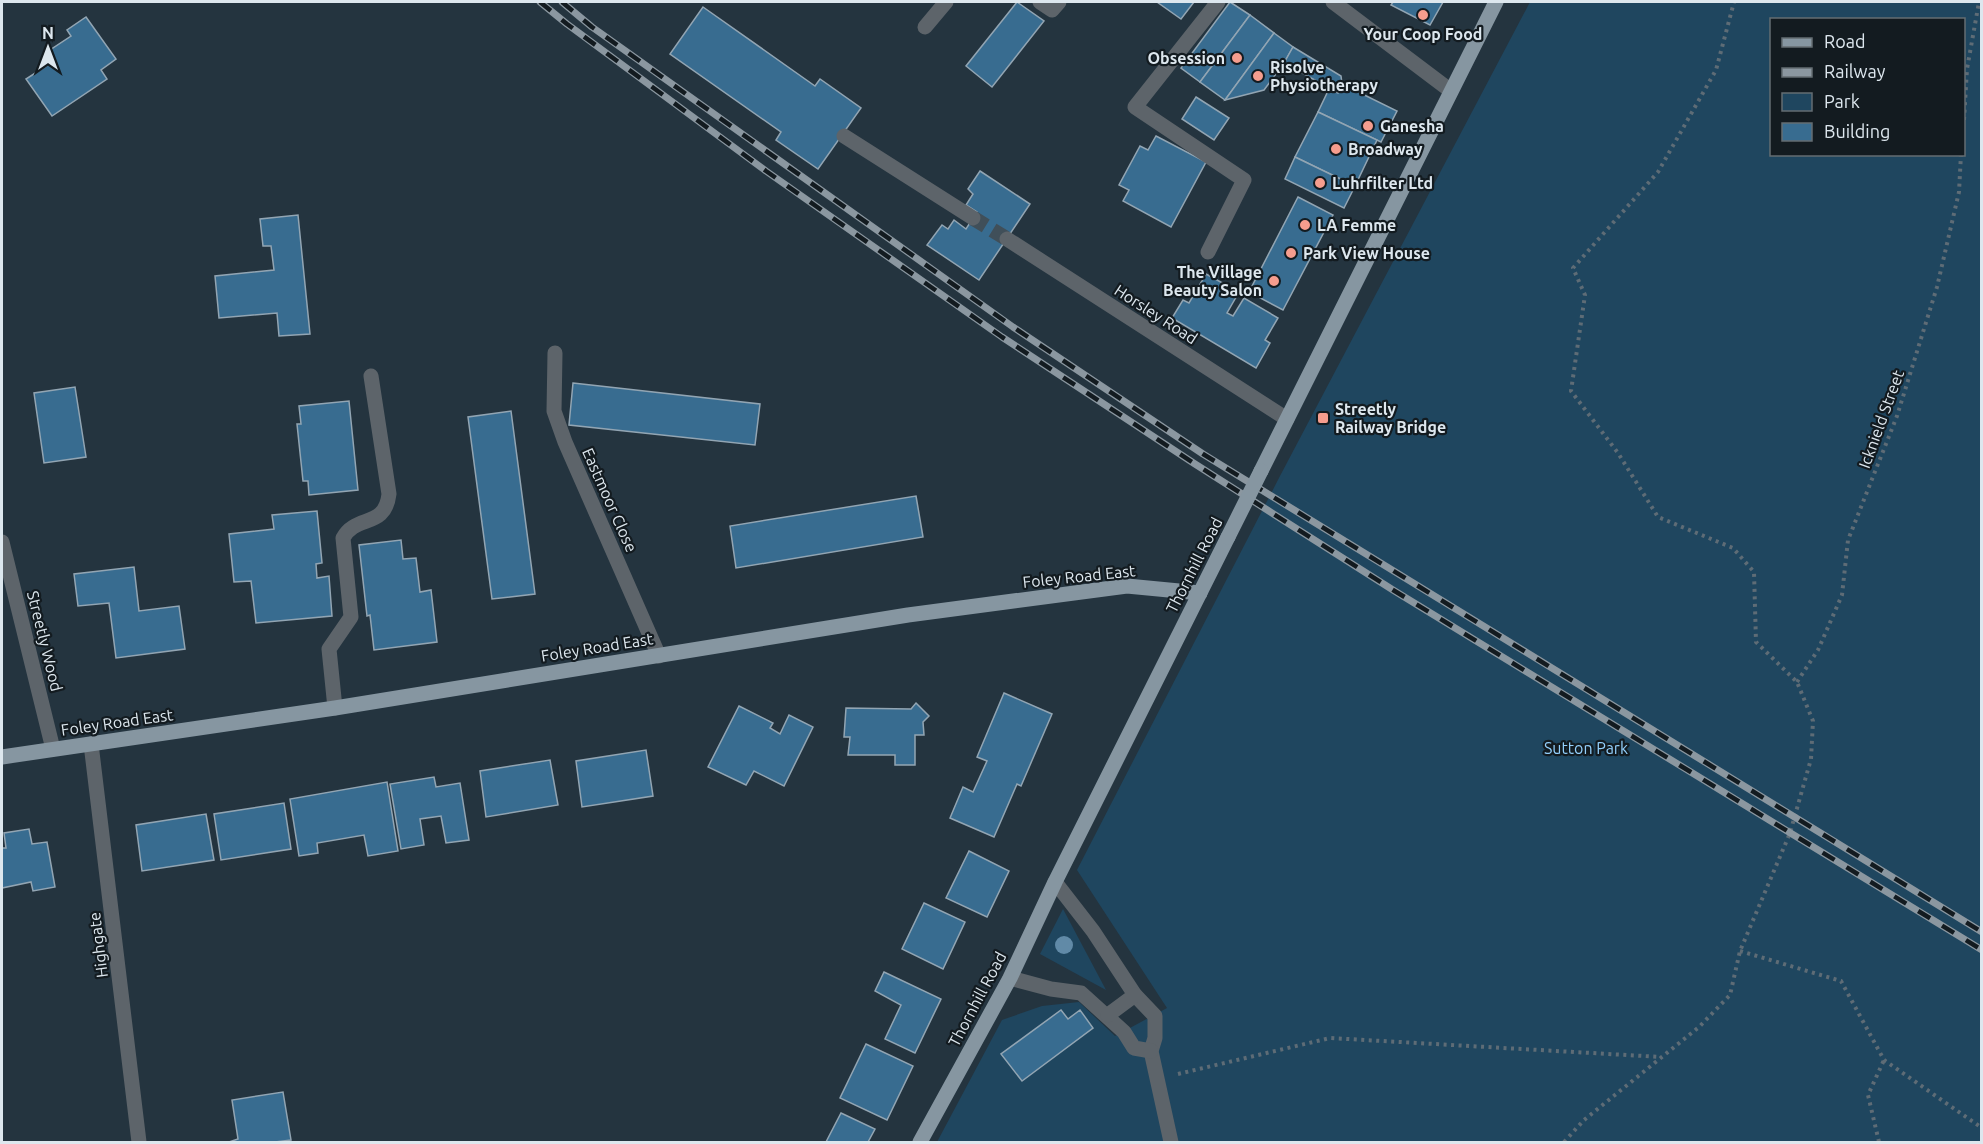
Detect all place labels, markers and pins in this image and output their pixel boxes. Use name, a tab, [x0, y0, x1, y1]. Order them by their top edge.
marker: Your Coop Food	[1416, 8, 1430, 22]
place label: Your Coop Food	[1364, 25, 1482, 43]
place label: Obsession	[1148, 49, 1225, 67]
marker: Obsession	[1230, 51, 1244, 65]
place label: Risolve Physiotherapy	[1270, 58, 1378, 94]
marker: Risolve Physiotherapy	[1251, 69, 1265, 83]
place label: Ganesha	[1380, 117, 1444, 135]
marker: Ganesha	[1361, 119, 1375, 133]
place label: Broadway	[1348, 140, 1423, 158]
marker: Broadway	[1329, 142, 1343, 156]
place label: Luhrfilter Ltd	[1332, 174, 1433, 192]
marker: Luhrfilter Ltd	[1313, 176, 1327, 190]
place label: LA Femme	[1317, 216, 1396, 234]
marker: LA Femme	[1298, 218, 1312, 232]
place label: Park View House	[1303, 244, 1430, 262]
marker: Park View House	[1284, 246, 1298, 260]
place label: The Village Beauty Salon	[1163, 263, 1262, 299]
marker: The Village Beauty Salon	[1267, 274, 1281, 288]
place label: Streetly Railway Bridge	[1335, 400, 1446, 436]
marker: Streetly Railway Bridge	[1316, 411, 1330, 425]

